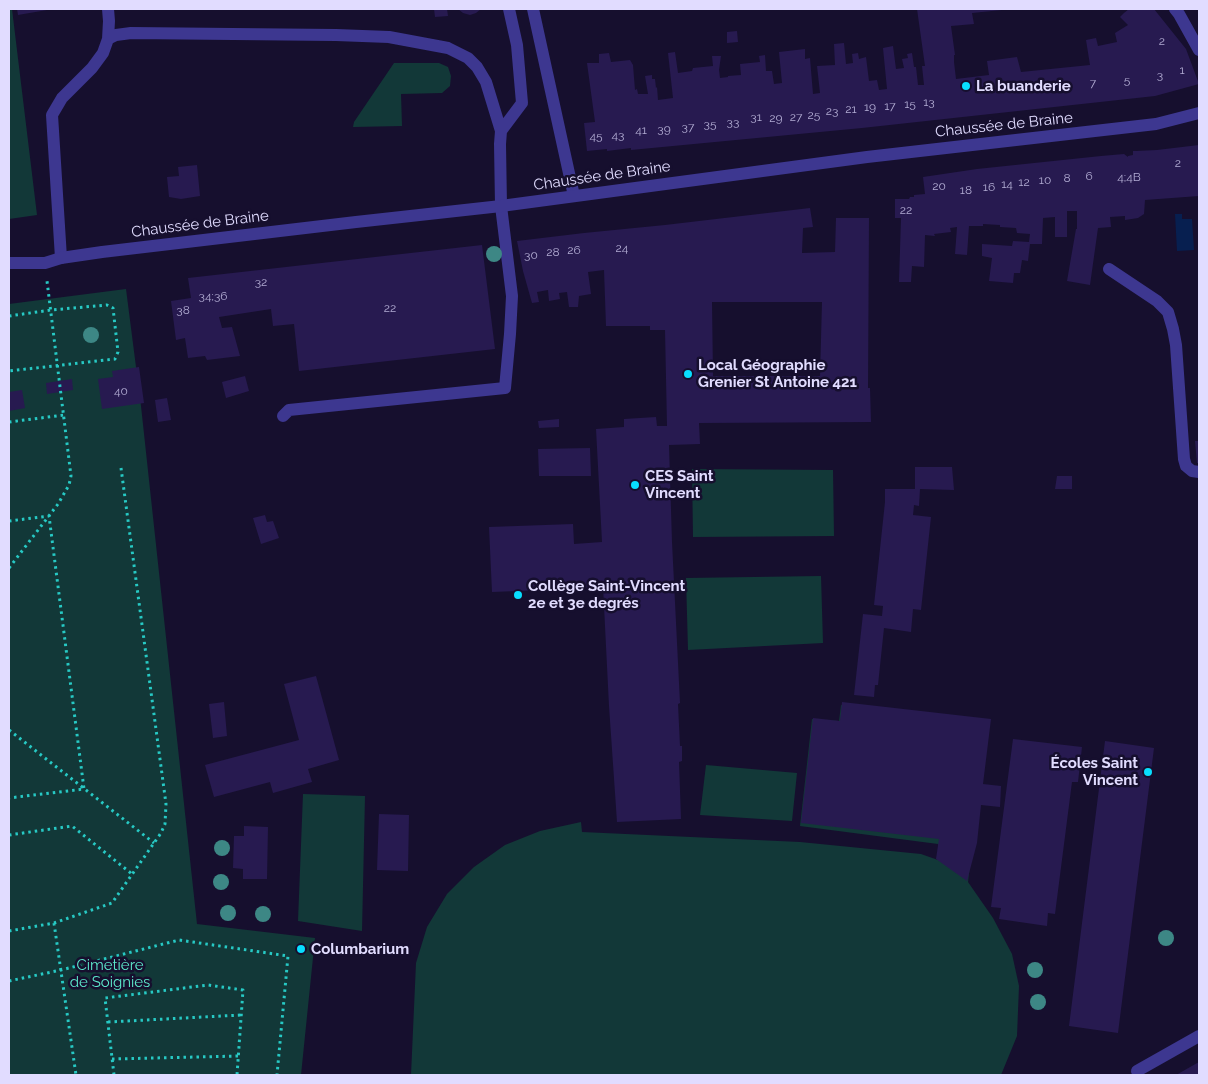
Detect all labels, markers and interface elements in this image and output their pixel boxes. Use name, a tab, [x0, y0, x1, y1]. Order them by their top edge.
house number: 2	[1159, 34, 1165, 48]
house number: 1	[1179, 63, 1185, 77]
house number: 3	[1157, 68, 1163, 82]
house number: 5	[1124, 73, 1130, 87]
house number: 7	[1090, 76, 1096, 90]
place label: La buanderie	[976, 77, 1071, 95]
marker: La buanderie	[960, 80, 972, 92]
house number: 13	[923, 95, 935, 109]
house number: 15	[904, 97, 916, 111]
house number: 17	[884, 99, 896, 113]
house number: 19	[864, 100, 876, 114]
house number: 21	[845, 102, 857, 116]
house number: 23	[826, 104, 838, 118]
house number: 25	[808, 108, 820, 122]
street label: Chaussée de Braine	[934, 109, 1074, 141]
house number: 31	[750, 110, 762, 124]
house number: 27	[790, 110, 802, 124]
house number: 29	[769, 111, 783, 125]
house number: 33	[727, 115, 739, 129]
house number: 35	[704, 117, 716, 131]
house number: 37	[682, 120, 694, 134]
house number: 39	[657, 122, 671, 136]
house number: 41	[635, 123, 647, 137]
house number: 43	[612, 128, 624, 142]
house number: 45	[589, 129, 603, 143]
house number: 2	[1175, 156, 1181, 170]
street label: Chaussée de Braine	[532, 157, 672, 195]
house number: 6	[1085, 169, 1093, 183]
house number: 4;4B	[1117, 170, 1141, 184]
house number: 8	[1063, 171, 1071, 185]
house number: 10	[1039, 173, 1051, 187]
house number: 12	[1018, 175, 1030, 189]
house number: 14	[1001, 177, 1013, 191]
house number: 20	[932, 179, 946, 193]
house number: 16	[983, 180, 995, 194]
house number: 18	[960, 183, 972, 197]
house number: 22	[900, 203, 912, 217]
street label: Chaussée de Braine	[130, 207, 270, 241]
house number: 24	[616, 241, 628, 255]
house number: 26	[567, 243, 581, 257]
house number: 28	[546, 245, 560, 259]
house number: 30	[524, 248, 538, 262]
house number: 32	[255, 275, 267, 289]
house number: 34;36	[198, 289, 228, 303]
house number: 22	[384, 301, 396, 315]
house number: 38	[176, 303, 190, 317]
place label: Local Géographie Grenier St Antoine 421	[698, 356, 857, 391]
marker: Local Géographie Grenier St Antoine 421	[682, 368, 694, 380]
house number: 40	[114, 384, 128, 398]
place label: CES Saint Vincent	[645, 467, 713, 502]
marker: CES Saint Vincent	[629, 479, 641, 491]
place label: Collège Saint-Vincent 2e et 3e degrés	[528, 577, 685, 612]
marker: Collège Saint-Vincent 2e et 3e degrés	[512, 589, 524, 601]
place label: Écoles Saint Vincent	[1051, 754, 1138, 789]
marker: Écoles Saint Vincent	[1142, 766, 1154, 778]
place label: Columbarium	[311, 940, 409, 958]
marker: Columbarium	[295, 943, 307, 955]
park label: Cimetière de Soignies	[70, 956, 150, 991]

